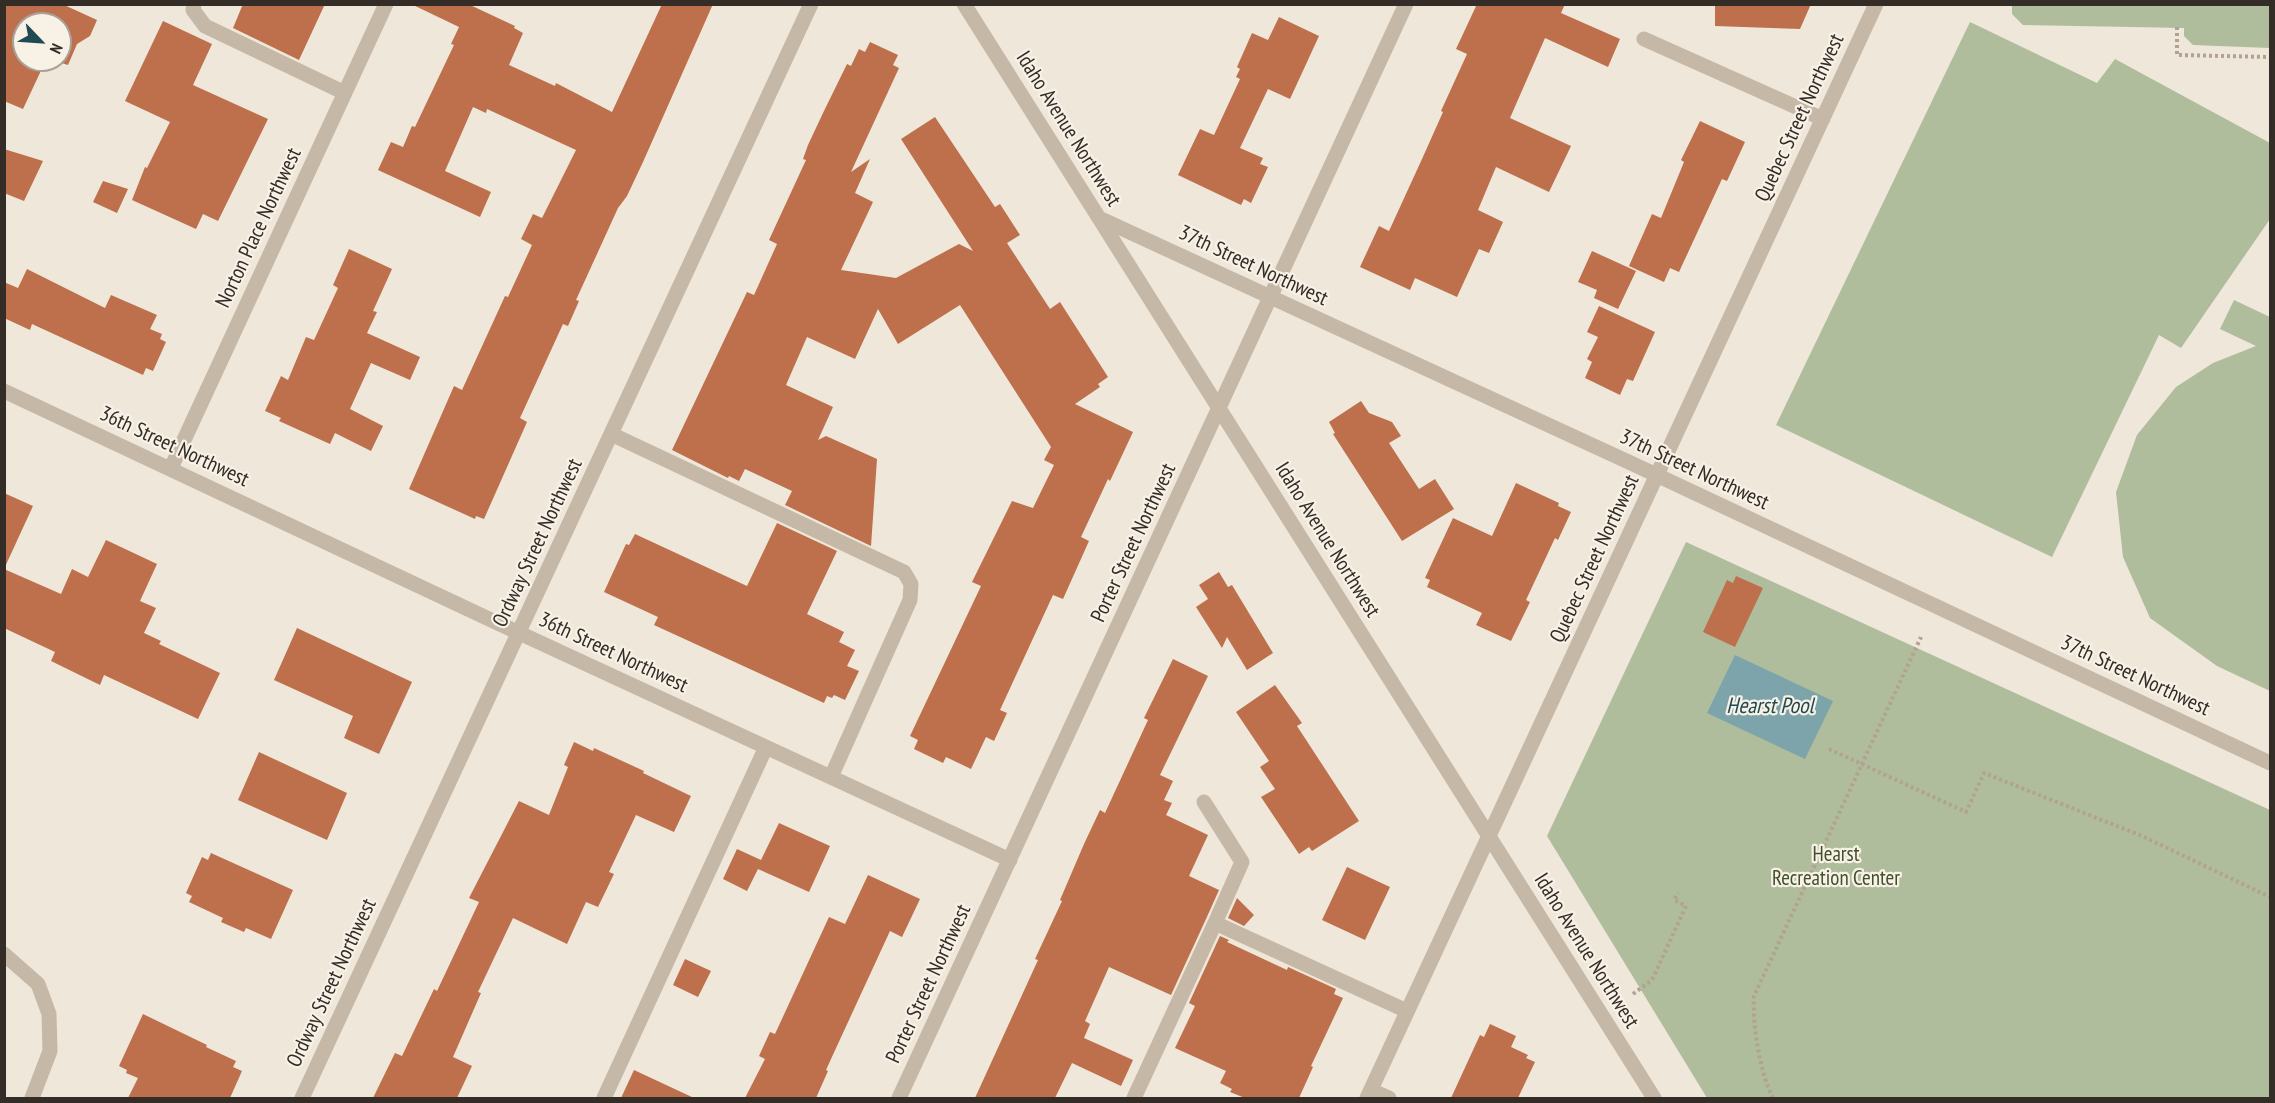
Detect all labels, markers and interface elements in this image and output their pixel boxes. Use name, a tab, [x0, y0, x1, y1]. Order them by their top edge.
north arrow	[12, 12, 72, 72]
street label: Quebec Street Northwest	[1750, 30, 1850, 206]
text: N	[46, 41, 67, 57]
street label: Idaho Avenue Northwest	[1010, 47, 1126, 211]
street label: Norton Place Northwest	[211, 144, 307, 312]
street label: 37th Street Northwest	[1174, 220, 1332, 312]
street label: 36th Street Northwest	[95, 401, 253, 493]
street label: 37th Street Northwest	[1615, 424, 1773, 516]
street label: Ordway Street Northwest	[488, 455, 588, 631]
street label: Idaho Avenue Northwest	[1269, 458, 1385, 622]
street label: Porter Street Northwest	[1086, 460, 1182, 626]
street label: Quebec Street Northwest	[1545, 471, 1645, 647]
street label: 36th Street Northwest	[534, 607, 692, 699]
street label: 37th Street Northwest	[2056, 630, 2214, 722]
water label: Hearst Pool	[1726, 694, 1814, 720]
park label: Hearst Recreation Center	[1772, 842, 1900, 892]
street label: Idaho Avenue Northwest	[1528, 869, 1644, 1033]
street label: Ordway Street Northwest	[282, 895, 382, 1071]
street label: Porter Street Northwest	[881, 901, 977, 1067]

